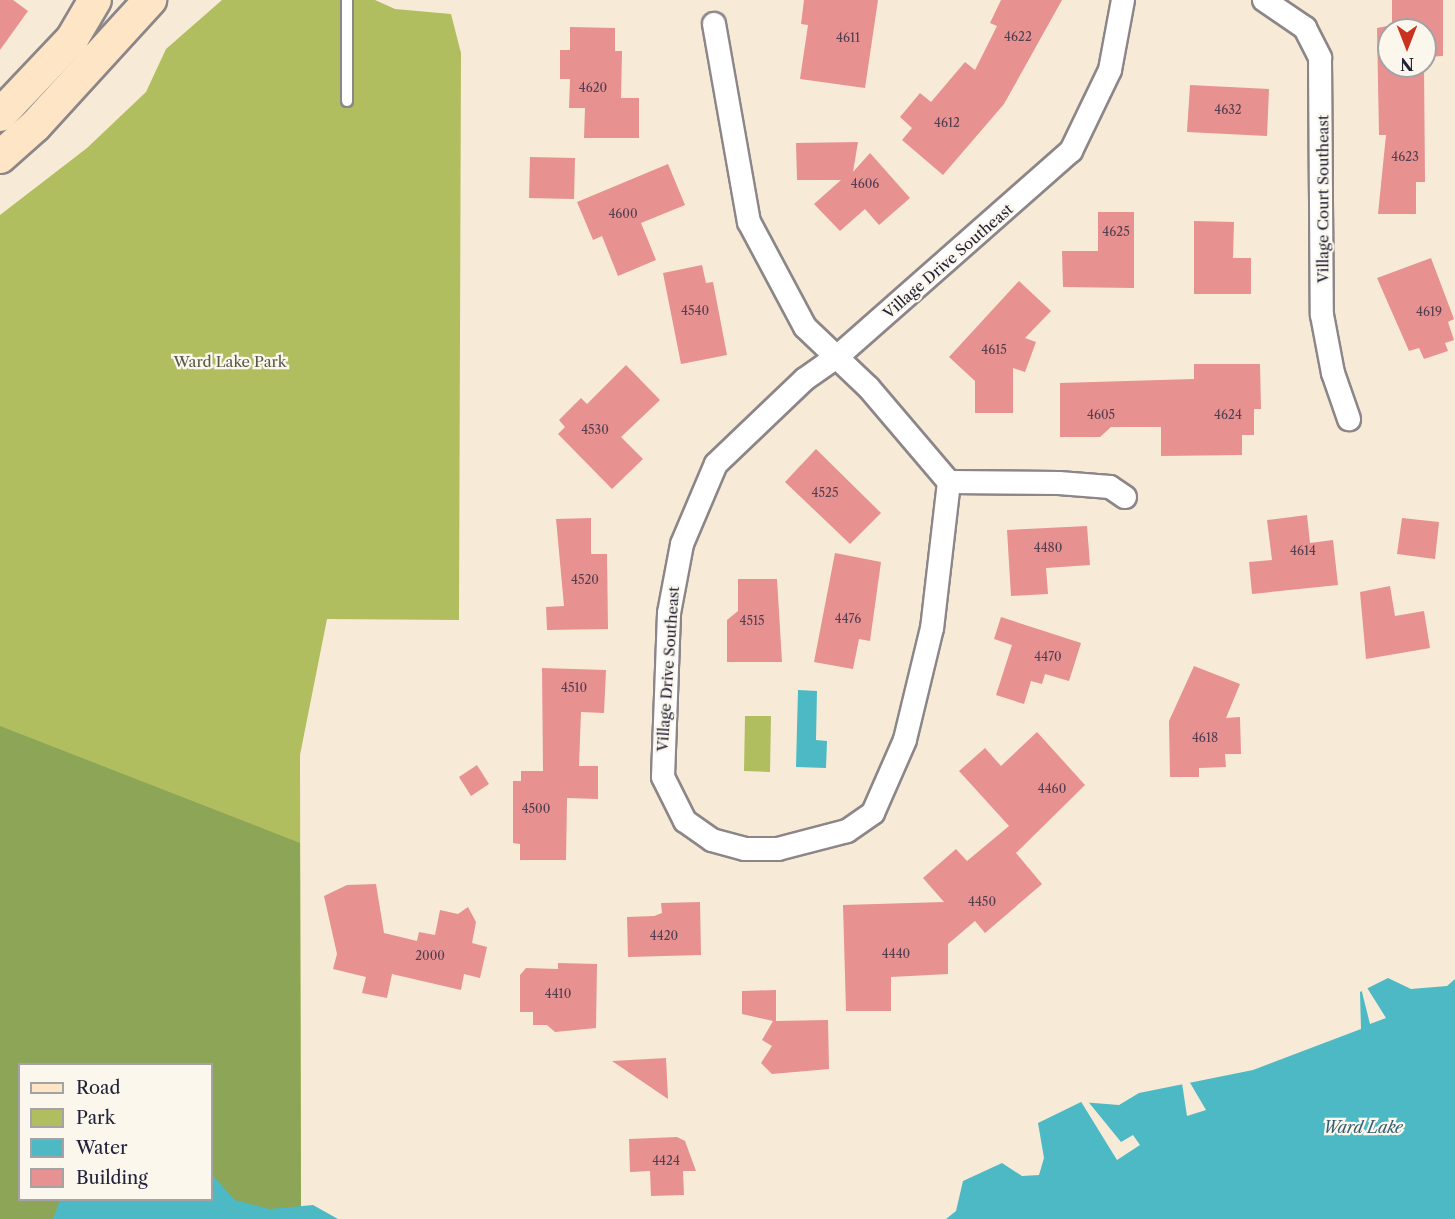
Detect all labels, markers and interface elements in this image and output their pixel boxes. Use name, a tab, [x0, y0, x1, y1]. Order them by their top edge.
north arrow	[1377, 18, 1437, 78]
house number: 4622	[1004, 30, 1032, 44]
house number: 4611	[836, 31, 860, 45]
text: N	[1400, 54, 1414, 74]
house number: 4620	[579, 81, 607, 95]
house number: 4632	[1214, 103, 1242, 117]
street label: Village Court Southeast	[1314, 115, 1332, 283]
house number: 4612	[934, 116, 960, 130]
house number: 4623	[1391, 150, 1419, 164]
house number: 4606	[851, 177, 879, 191]
street label: Village Drive Southeast	[880, 200, 1016, 322]
house number: 4600	[608, 207, 638, 221]
house number: 4625	[1102, 225, 1130, 239]
house number: 4540	[681, 304, 709, 318]
house number: 4619	[1416, 305, 1442, 319]
house number: 4615	[981, 343, 1007, 357]
park label: Ward Lake Park	[173, 353, 287, 371]
house number: 4605	[1087, 408, 1115, 422]
house number: 4624	[1214, 408, 1242, 422]
house number: 4530	[581, 423, 609, 437]
house number: 4525	[812, 486, 838, 500]
house number: 4480	[1034, 541, 1062, 555]
house number: 4614	[1290, 544, 1316, 558]
house number: 4520	[571, 573, 599, 587]
street label: Village Drive Southeast	[653, 586, 683, 752]
house number: 4476	[835, 612, 861, 626]
house number: 4515	[739, 614, 765, 628]
house number: 4470	[1034, 650, 1062, 664]
house number: 4510	[561, 681, 587, 695]
house number: 4618	[1192, 731, 1218, 745]
house number: 4460	[1038, 782, 1066, 796]
house number: 4500	[522, 802, 550, 816]
house number: 4450	[968, 895, 996, 909]
house number: 4420	[650, 929, 678, 943]
house number: 4440	[882, 947, 910, 961]
house number: 2000	[415, 949, 445, 963]
house number: 4410	[545, 987, 571, 1001]
legend	[18, 1063, 213, 1201]
text: Road	[76, 1077, 121, 1099]
text: Park	[76, 1107, 115, 1129]
water label: Ward Lake	[1323, 1117, 1403, 1137]
text: Water	[76, 1137, 128, 1159]
house number: 4424	[652, 1154, 680, 1168]
text: Building	[76, 1167, 148, 1189]

